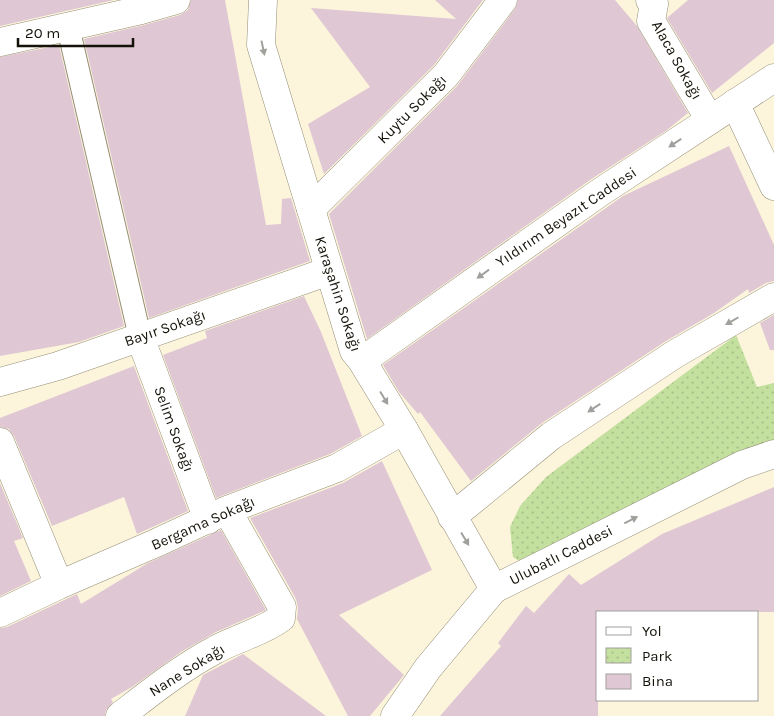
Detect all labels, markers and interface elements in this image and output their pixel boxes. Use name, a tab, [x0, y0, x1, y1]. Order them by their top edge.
scale bar	[18, 15, 132, 47]
street label: Alaca Sokağı	[648, 17, 706, 103]
text: 20 m	[25, 24, 60, 42]
one-way arrow	[260, 41, 268, 57]
street label: Kuytu Sokağı	[374, 71, 450, 147]
one-way arrow	[668, 138, 682, 148]
street label: Yıldırım Beyazıt Caddesi	[492, 163, 640, 271]
street label: Karaşahin Sokağı	[311, 234, 365, 354]
one-way arrow	[476, 269, 490, 279]
street label: Bayır Sokağı	[122, 306, 208, 350]
one-way arrow	[725, 317, 738, 326]
street label: Selim Sokağı	[150, 384, 198, 474]
one-way arrow	[380, 392, 389, 405]
one-way arrow	[587, 403, 601, 412]
street label: Bergama Sokağı	[148, 492, 258, 554]
one-way arrow	[624, 516, 639, 524]
street label: Ulubatlı Caddesi	[506, 521, 616, 589]
one-way arrow	[461, 532, 469, 547]
legend	[596, 611, 759, 701]
text: Yol	[642, 622, 662, 640]
street label: Nane Sokağı	[146, 640, 228, 700]
text: Park	[642, 647, 672, 665]
text: Bina	[642, 672, 673, 690]

